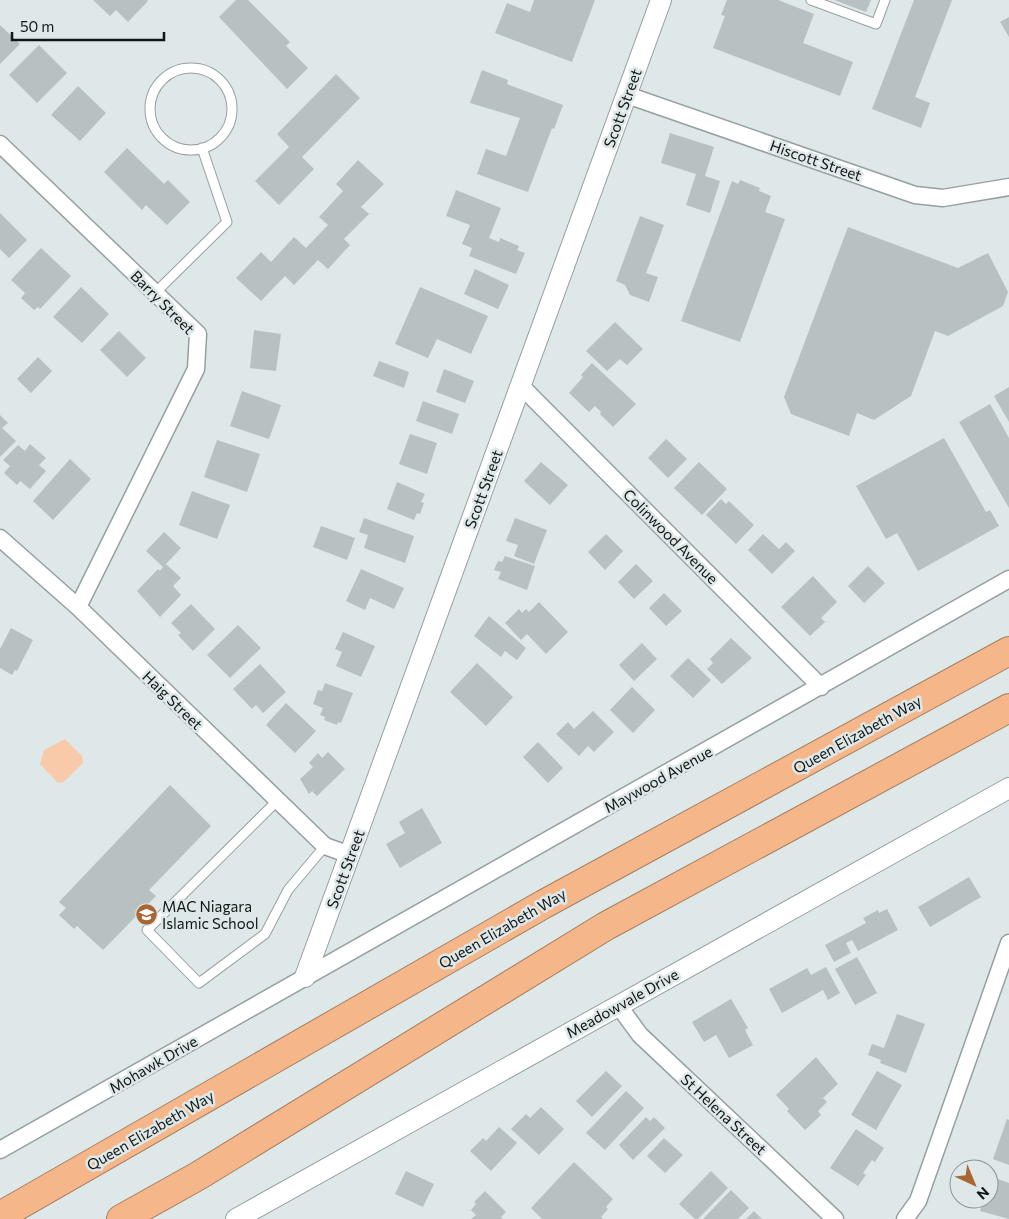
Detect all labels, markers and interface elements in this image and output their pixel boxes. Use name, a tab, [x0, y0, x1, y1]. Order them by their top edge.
scale bar	[12, 10, 165, 42]
text: 50 m	[20, 17, 54, 35]
street label: Scott Street	[599, 66, 645, 150]
street label: Hiscott Street	[768, 136, 864, 184]
street label: Barry Street	[127, 266, 199, 338]
street label: Scott Street	[460, 447, 506, 531]
street label: Colinwood Avenue	[620, 485, 722, 587]
street label: Haig Street	[139, 667, 207, 733]
street label: Queen Elizabeth Way	[790, 691, 925, 777]
street label: Maywood Avenue	[601, 742, 715, 816]
street label: Scott Street	[322, 827, 368, 911]
street label: Queen Elizabeth Way	[435, 884, 569, 972]
place label: MAC Niagara Islamic School	[162, 897, 258, 932]
school or university icon: MAC Niagara Islamic School	[134, 903, 158, 927]
street label: Meadowvale Drive	[563, 965, 681, 1041]
street label: Mohawk Drive	[106, 1031, 200, 1096]
street label: St Helena Street	[678, 1070, 770, 1158]
street label: Queen Elizabeth Way	[83, 1086, 217, 1174]
north arrow	[949, 1159, 999, 1209]
text: N	[974, 1184, 993, 1203]

